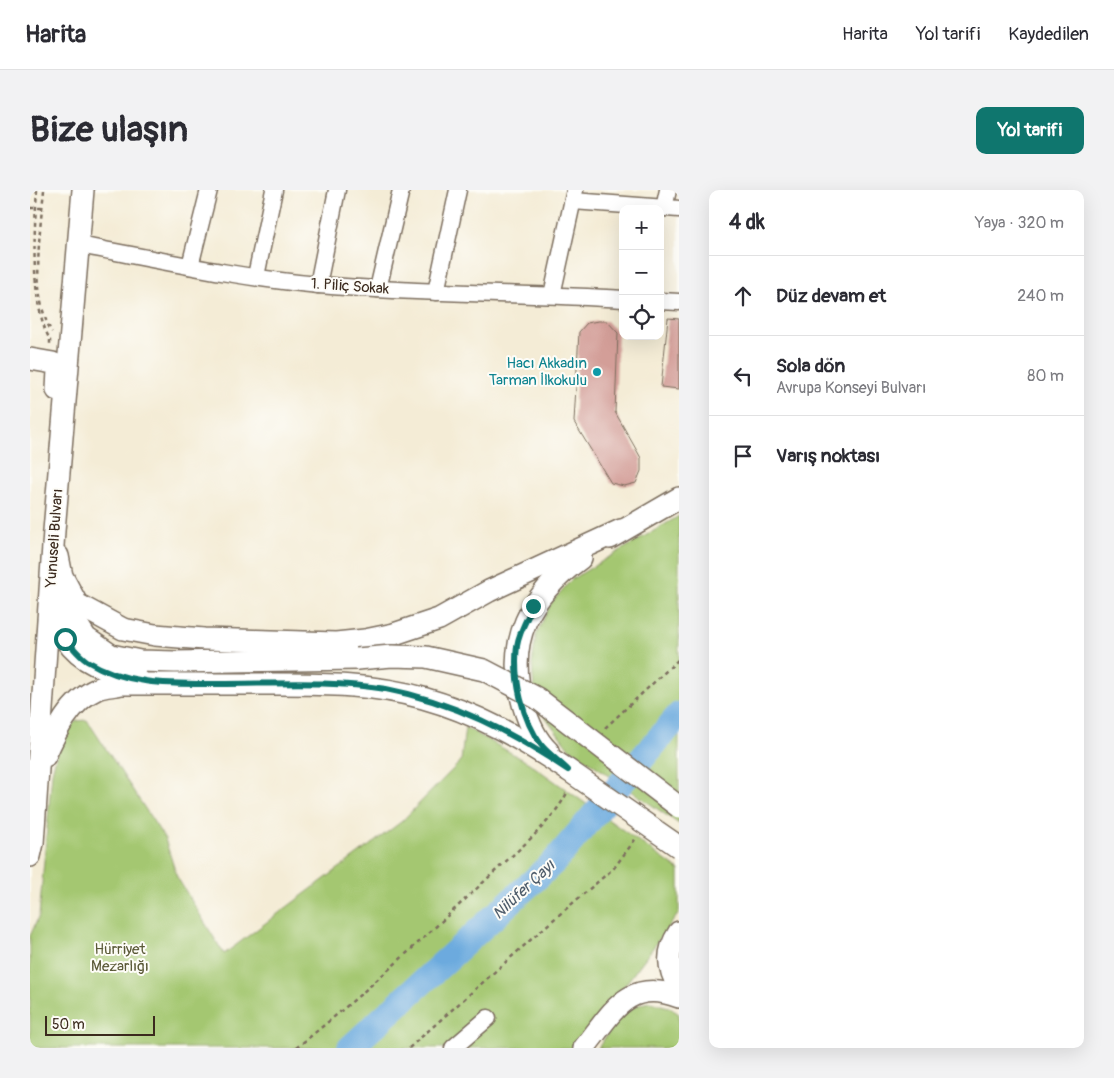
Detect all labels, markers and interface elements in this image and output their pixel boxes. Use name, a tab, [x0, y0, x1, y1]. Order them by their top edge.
text: Harita	[25, 20, 86, 49]
text: Harita	[842, 23, 888, 46]
text: Yol tarifi	[916, 23, 980, 46]
text: Kaydedilen	[1008, 23, 1089, 46]
button: Yol tarifi	[976, 107, 1084, 154]
text: Bize ulaşın	[30, 108, 188, 152]
map controls	[619, 205, 664, 340]
button: +	[619, 205, 664, 250]
text: 4 dk	[729, 209, 765, 236]
text: Yaya · 320 m	[975, 213, 1064, 233]
button: −	[619, 250, 664, 295]
street label: 1. Piliç Sokak	[310, 274, 390, 299]
icon: ahead	[729, 282, 757, 310]
text: Düz devam et	[776, 284, 886, 308]
text: 240 m	[1017, 286, 1064, 306]
button: locate	[619, 295, 664, 340]
place label: Hacı Akkadın Tarman İlkokulu	[489, 354, 587, 390]
text: Sola dön	[776, 354, 845, 378]
icon: left	[729, 362, 757, 390]
marker: Hacı Akkadın Tarman İlkokulu	[591, 366, 603, 378]
text: 80 m	[1027, 366, 1064, 386]
text: Avrupa Konseyi Bulvarı	[776, 378, 926, 398]
icon: arrive	[729, 442, 757, 470]
text: Varış noktası	[776, 444, 880, 468]
street label: Yunuseli Bulvarı	[42, 488, 67, 589]
route end	[522, 595, 545, 618]
route start	[54, 628, 77, 651]
water label: Nilüfer Çayı	[488, 855, 560, 924]
park label: Hürriyet Mezarlığı	[91, 940, 149, 976]
scale bar	[45, 1013, 155, 1036]
text: 50 m	[52, 1016, 85, 1033]

